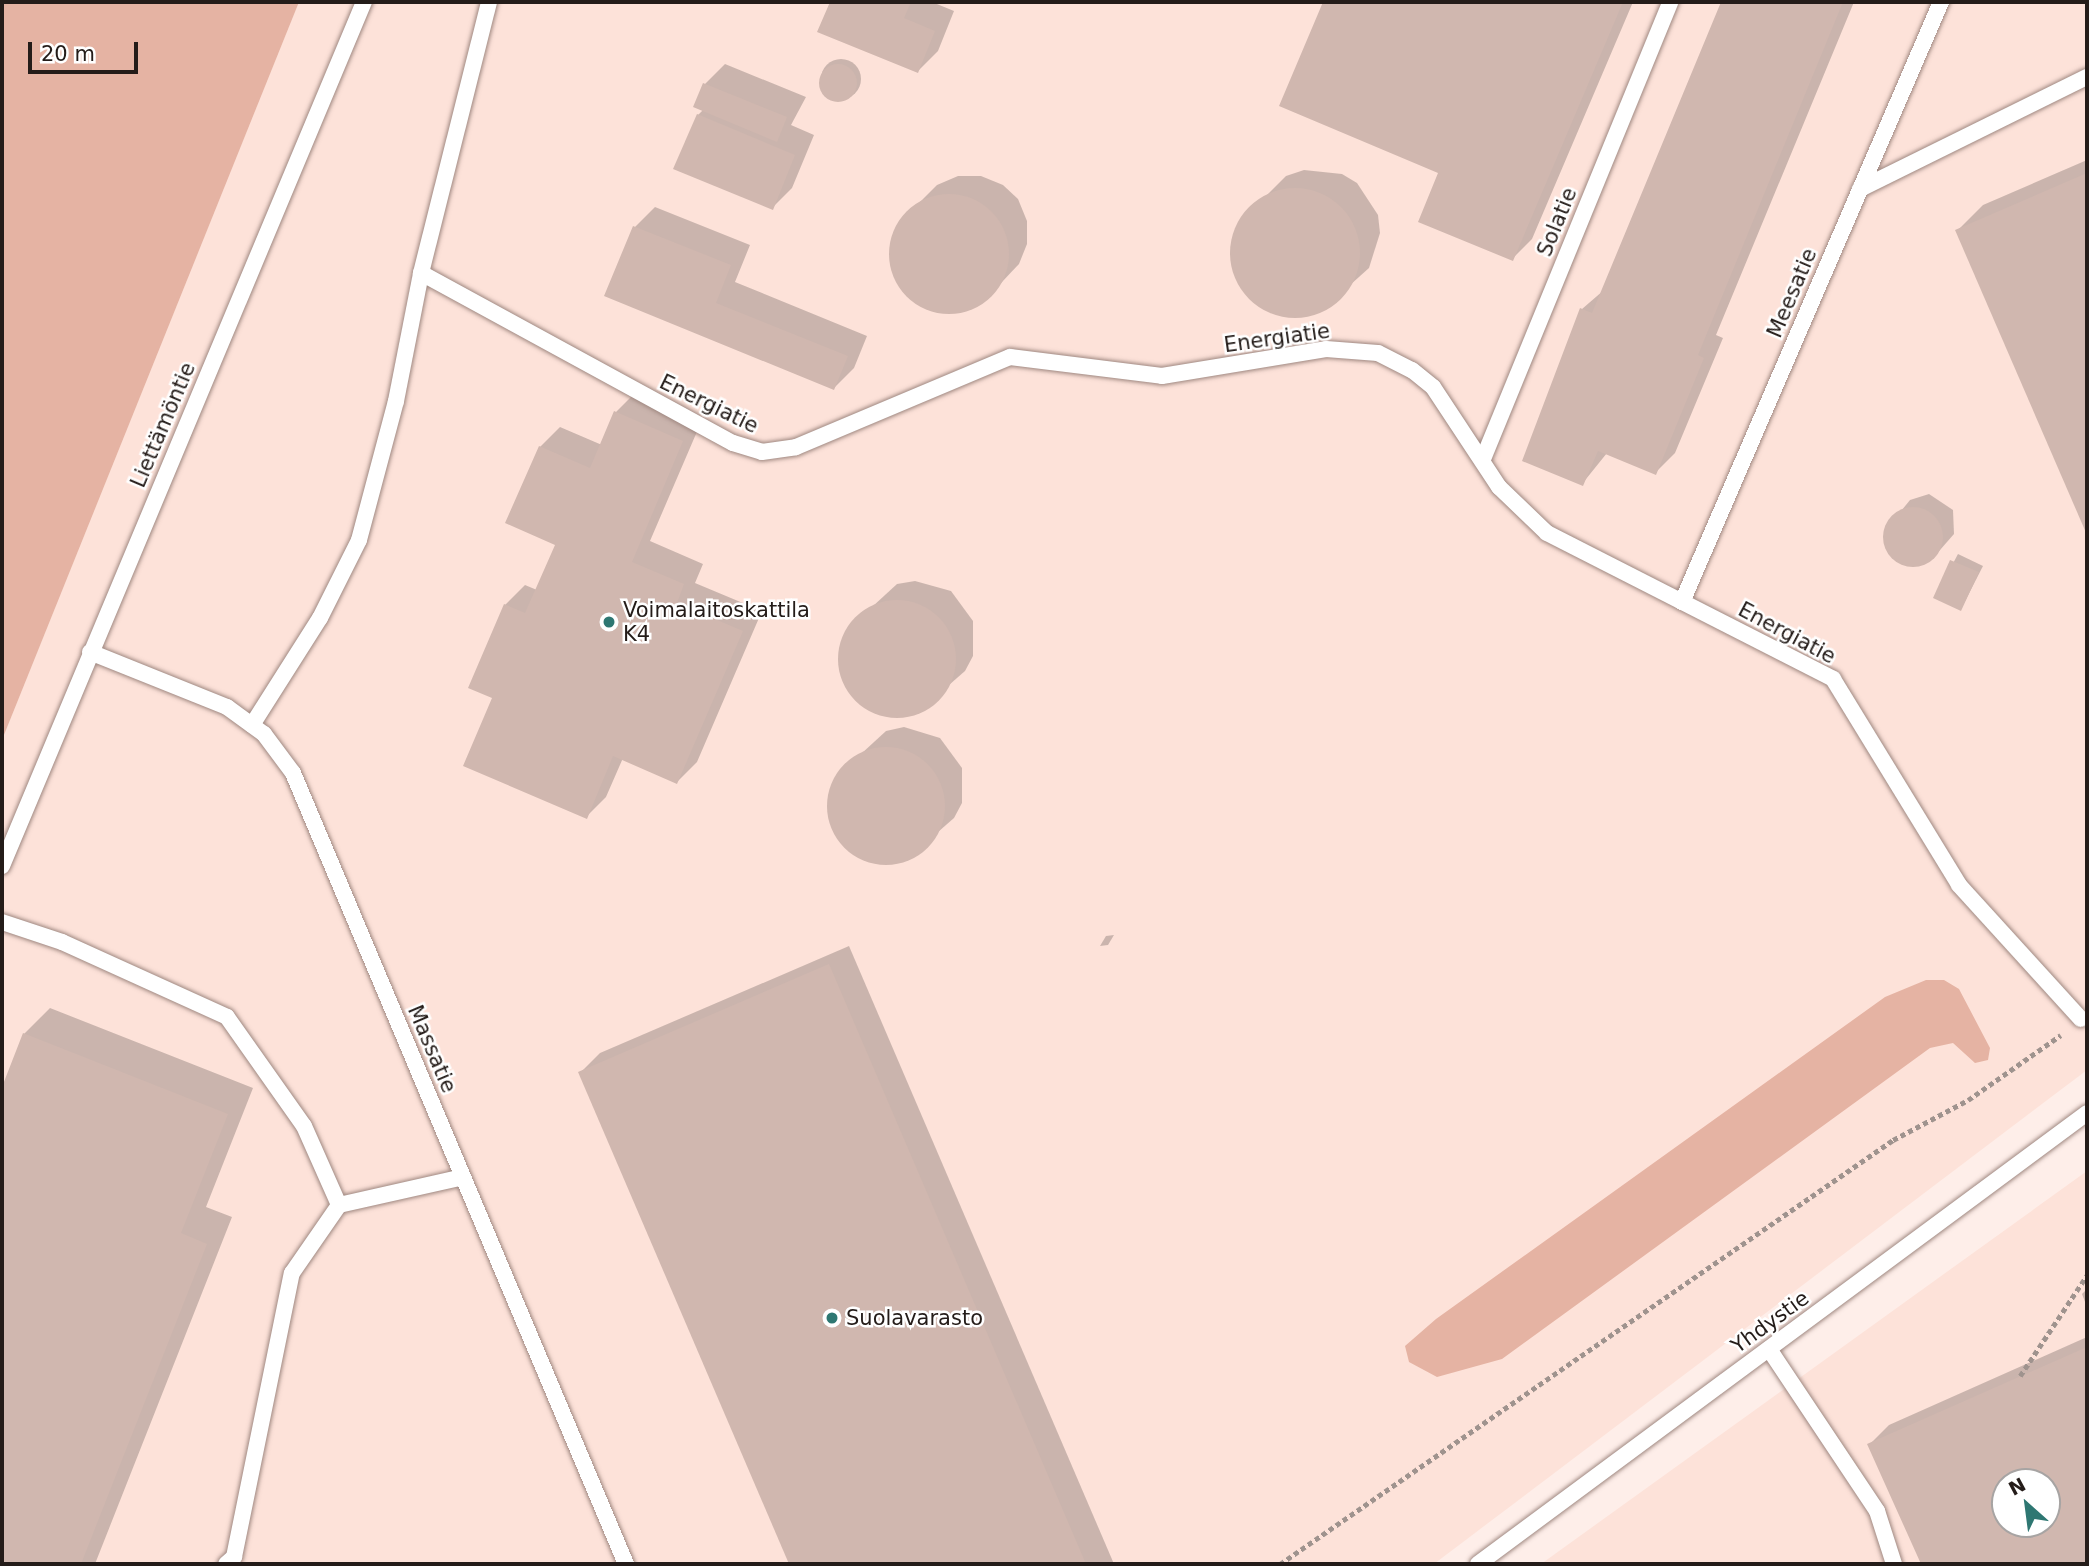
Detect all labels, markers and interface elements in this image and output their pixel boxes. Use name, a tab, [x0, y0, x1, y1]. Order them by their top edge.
scale bar	[32, 28, 142, 72]
text: 20 m	[41, 42, 95, 66]
street label: Solatie	[1532, 184, 1582, 260]
street label: Meesatie	[1762, 244, 1822, 342]
street label: Energiatie	[1222, 318, 1332, 358]
street label: Liettämöntie	[125, 359, 201, 491]
street label: Energiatie	[655, 369, 763, 439]
place label: Voimalaitoskattila K4	[623, 597, 810, 647]
street label: Energiatie	[1734, 597, 1840, 669]
marker: Voimalaitoskattila K4	[601, 614, 617, 630]
street label: Massatie	[402, 1001, 462, 1097]
street label: Yhdystie	[1726, 1285, 1814, 1359]
place label: Suolavarasto	[846, 1305, 983, 1331]
marker: Suolavarasto	[824, 1310, 840, 1326]
north arrow	[1991, 1468, 2061, 1538]
text: N	[2005, 1473, 2029, 1500]

